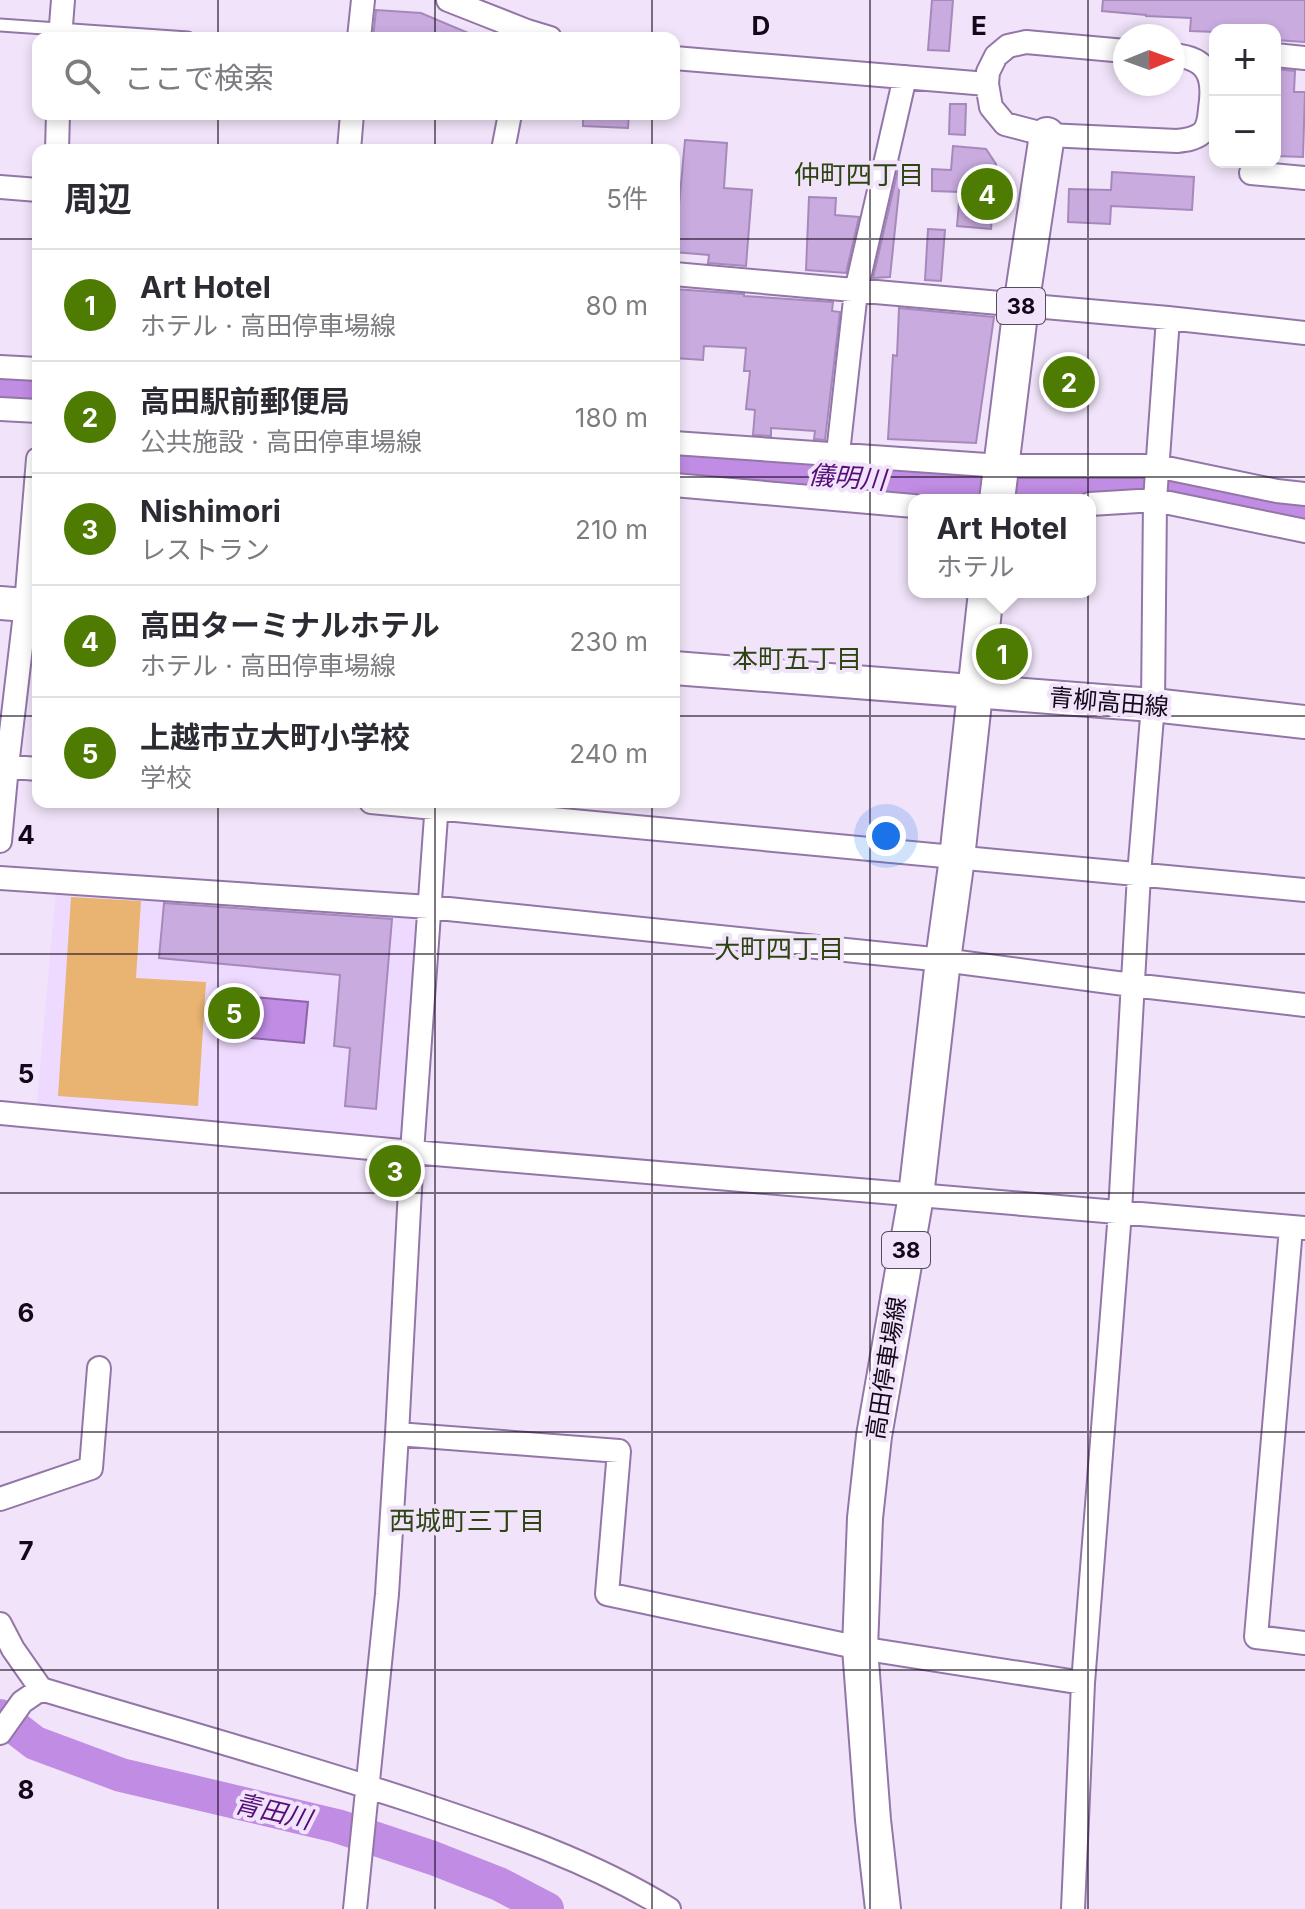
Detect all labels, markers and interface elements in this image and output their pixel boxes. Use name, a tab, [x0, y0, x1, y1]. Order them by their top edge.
text: D	[752, 10, 770, 41]
text: E	[971, 10, 987, 41]
north arrow	[1113, 24, 1185, 96]
map controls	[1209, 24, 1281, 168]
button: +	[1209, 24, 1281, 96]
search box	[32, 32, 680, 120]
icon: search	[60, 54, 104, 98]
text: ここで検索	[124, 60, 274, 96]
button: −	[1209, 96, 1281, 168]
district label: 仲町四丁目	[794, 159, 924, 190]
pin: 4	[961, 164, 1013, 224]
text: 周辺	[64, 178, 132, 219]
text: 5件	[606, 183, 648, 214]
text: Art Hotel	[140, 269, 271, 305]
road number: 38	[997, 288, 1045, 324]
text: 1	[84, 290, 96, 321]
text: 80 m	[585, 290, 648, 321]
text: ホテル · 高田停車場線	[140, 310, 396, 341]
pin: 2	[1043, 352, 1095, 412]
text: 高田駅前郵便局	[140, 383, 350, 419]
text: 2	[82, 402, 98, 433]
text: 180 m	[575, 402, 648, 433]
text: 公共施設 · 高田停車場線	[140, 426, 422, 457]
water label: 儀明川	[807, 459, 890, 495]
text: Nishimori	[140, 493, 281, 529]
popup	[908, 494, 1096, 598]
text: Art Hotel	[937, 510, 1067, 546]
text: 3	[82, 514, 98, 545]
text: 210 m	[575, 514, 648, 545]
text: レストラン	[140, 534, 270, 565]
text: ホテル	[937, 551, 1015, 582]
text: 高田ターミナルホテル	[140, 607, 440, 643]
pin: 1	[976, 624, 1028, 684]
text: 4	[81, 626, 99, 657]
text: 230 m	[570, 626, 648, 657]
district label: 本町五丁目	[732, 643, 862, 674]
text: ホテル · 高田停車場線	[140, 650, 396, 681]
street label: 青柳高田線	[1048, 682, 1170, 722]
text: 上越市立大町小学校	[140, 719, 410, 755]
text: 5	[82, 738, 98, 769]
text: 240 m	[569, 738, 648, 769]
text: 学校	[140, 762, 192, 793]
your location	[866, 816, 906, 856]
text: 4	[17, 819, 35, 850]
district label: 大町四丁目	[714, 933, 844, 964]
pin: 5	[208, 983, 260, 1043]
text: 5	[18, 1058, 34, 1089]
pin: 3	[369, 1141, 421, 1201]
road number: 38	[882, 1232, 930, 1268]
street label: 高田停車場線	[860, 1295, 912, 1441]
text: 6	[18, 1297, 34, 1328]
district label: 西城町三丁目	[389, 1505, 545, 1536]
text: 7	[18, 1535, 34, 1566]
text: 8	[18, 1774, 34, 1805]
water label: 青田川	[232, 1787, 317, 1836]

